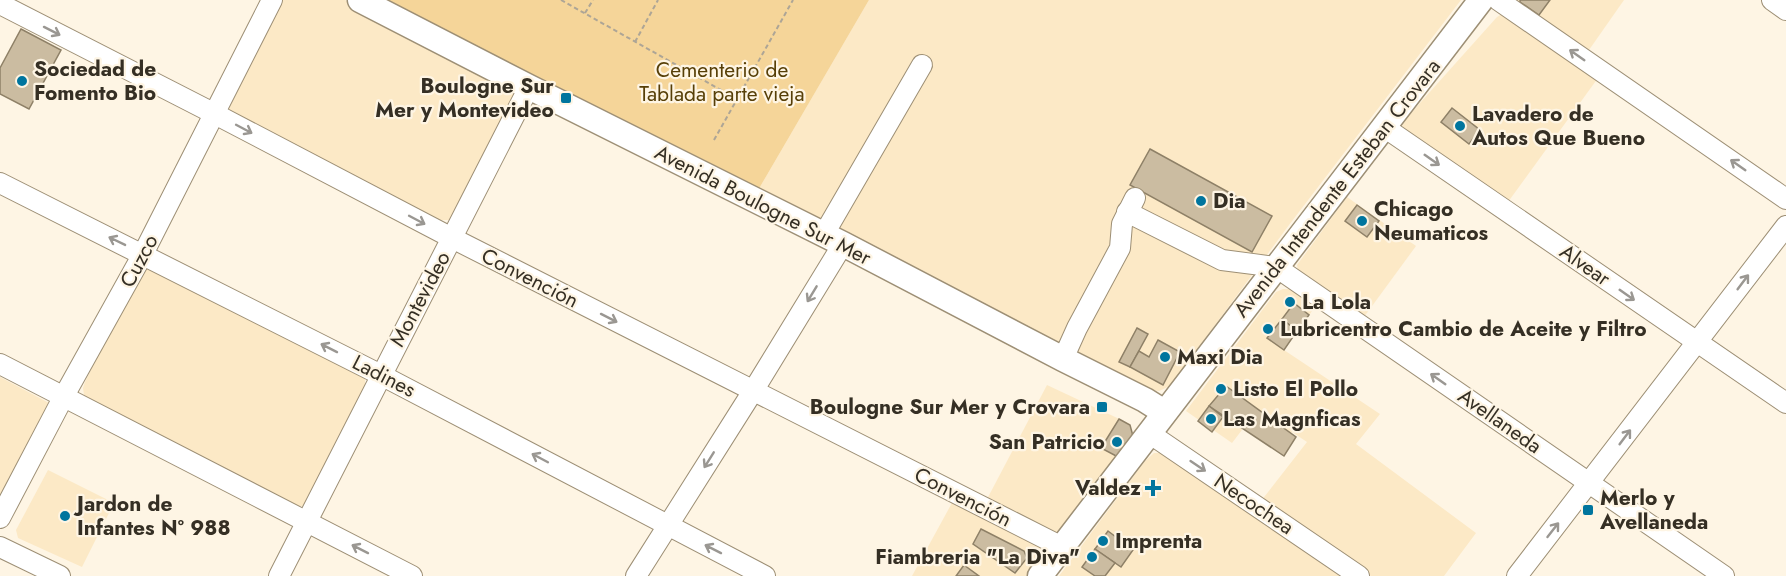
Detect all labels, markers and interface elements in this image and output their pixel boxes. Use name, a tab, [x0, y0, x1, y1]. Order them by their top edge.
one-way arrow	[43, 25, 61, 37]
one-way arrow	[1569, 48, 1586, 61]
street label: Avenida Intendente Esteban Crovara	[1226, 52, 1448, 324]
place label: Sociedad de Fomento Bio	[34, 54, 156, 108]
park label: Cementerio de Tablada parte vieja	[639, 55, 805, 109]
place label: Boulogne Sur Mer y Montevideo	[375, 71, 554, 125]
marker: Sociedad de Fomento Bio	[15, 74, 29, 88]
marker: Boulogne Sur Mer y Montevideo	[559, 91, 573, 105]
place label: Lavadero de Autos Que Bueno	[1471, 99, 1645, 153]
marker: Lavadero de Autos Que Bueno	[1453, 119, 1467, 133]
one-way arrow	[235, 124, 253, 135]
street label: Avenida Boulogne Sur Mer	[650, 137, 877, 273]
one-way arrow	[1423, 154, 1439, 166]
one-way arrow	[1730, 159, 1746, 171]
place label: Dia	[1213, 186, 1246, 216]
marker: Dia	[1194, 194, 1208, 208]
place label: Chicago Neumaticos	[1374, 194, 1489, 248]
one-way arrow	[408, 214, 425, 226]
marker: Chicago Neumaticos	[1355, 214, 1369, 228]
street label: Cuzco	[113, 229, 165, 293]
one-way arrow	[109, 234, 127, 246]
street label: Alvear	[1554, 237, 1617, 294]
street label: Convención	[476, 241, 584, 315]
street label: Montevideo	[382, 246, 458, 352]
one-way arrow	[1737, 274, 1750, 290]
one-way arrow	[806, 285, 818, 302]
place label: La Lola	[1302, 287, 1371, 317]
one-way arrow	[1618, 289, 1635, 301]
marker: La Lola	[1283, 295, 1297, 309]
one-way arrow	[600, 313, 618, 324]
place label: Lubricentro Cambio de Aceite y Filtro	[1280, 314, 1647, 344]
marker: Lubricentro Cambio de Aceite y Filtro	[1261, 322, 1275, 336]
one-way arrow	[320, 342, 338, 353]
place label: Maxi Dia	[1177, 342, 1263, 372]
street label: Ladines	[347, 347, 421, 405]
marker: Maxi Dia	[1158, 350, 1172, 364]
one-way arrow	[1429, 372, 1446, 385]
place label: Listo El Pollo	[1233, 374, 1358, 404]
street label: Avellaneda	[1452, 381, 1548, 461]
marker: Listo El Pollo	[1214, 382, 1228, 396]
place label: Boulogne Sur Mer y Crovara	[810, 392, 1090, 422]
marker: Boulogne Sur Mer y Crovara	[1095, 400, 1109, 414]
place label: Las Magnficas	[1223, 404, 1361, 434]
marker: Las Magnficas	[1204, 412, 1218, 426]
place label: San Patricio	[989, 427, 1105, 457]
one-way arrow	[1619, 429, 1632, 445]
marker: San Patricio	[1110, 435, 1124, 449]
one-way arrow	[703, 451, 715, 468]
one-way arrow	[532, 452, 550, 464]
street label: Convención	[909, 460, 1017, 534]
one-way arrow	[1189, 460, 1205, 472]
street label: Necochea	[1208, 466, 1300, 542]
place label: Valdez	[1074, 473, 1141, 503]
marker: Valdez	[1146, 481, 1160, 495]
place label: Merlo y Avellaneda	[1599, 483, 1708, 537]
place label: Jardon de Infantes N° 988	[73, 489, 231, 543]
marker: Merlo y Avellaneda	[1581, 503, 1595, 517]
marker: Jardon de Infantes N° 988	[58, 509, 72, 523]
one-way arrow	[1547, 522, 1560, 538]
place label: Imprenta	[1115, 526, 1202, 556]
marker: Imprenta	[1096, 534, 1110, 548]
place label: Fiambreria "La Diva"	[875, 542, 1080, 572]
one-way arrow	[351, 543, 369, 555]
one-way arrow	[705, 543, 722, 555]
marker: Fiambreria "La Diva"	[1085, 550, 1099, 564]

